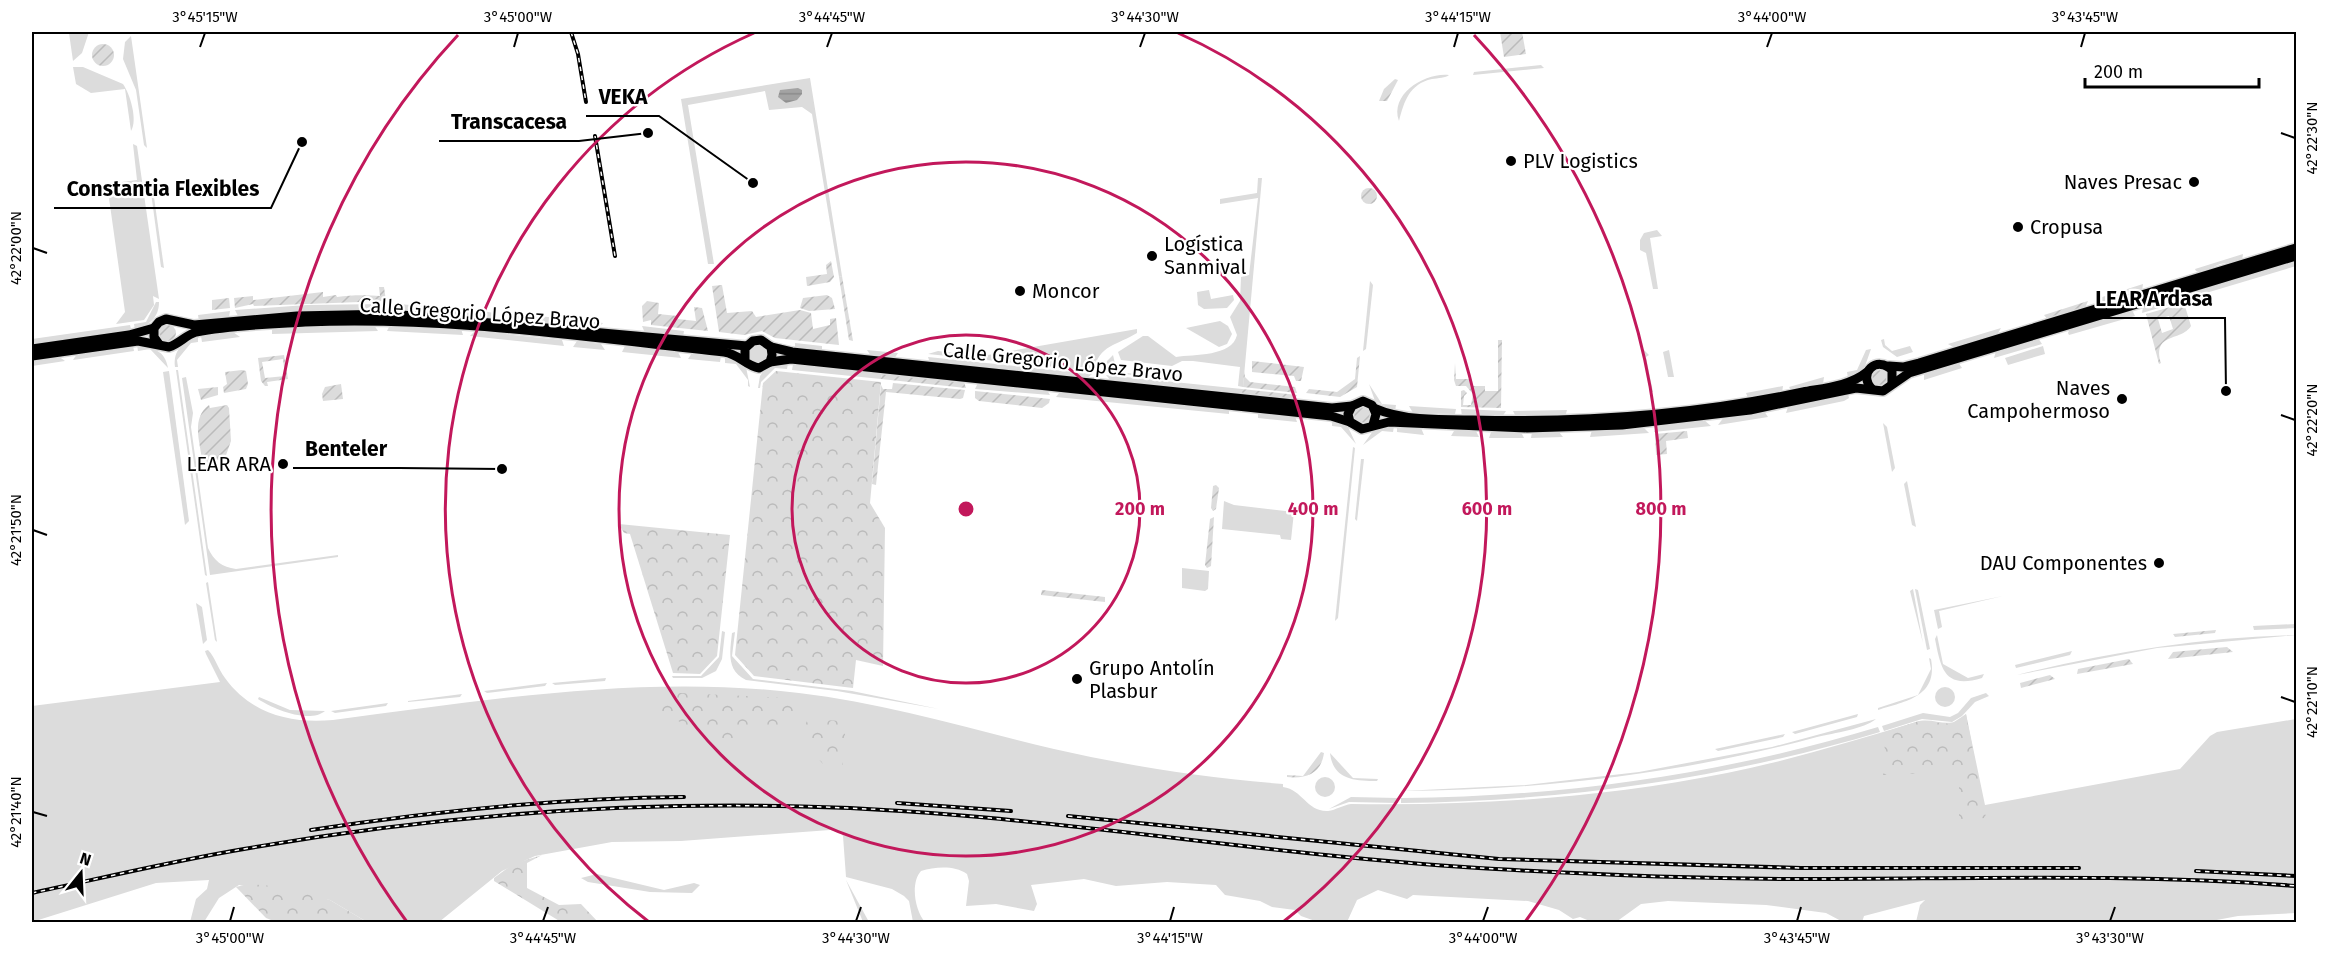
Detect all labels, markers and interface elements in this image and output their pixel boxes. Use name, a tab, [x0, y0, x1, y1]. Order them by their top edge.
text: 3°45'15"W	[172, 8, 238, 26]
text: 3°45'00"W	[484, 8, 553, 26]
text: 3°44'45"W	[799, 8, 866, 26]
text: 3°44'30"W	[1111, 8, 1180, 26]
text: 3°44'15"W	[1425, 8, 1491, 26]
text: 3°44'00"W	[1738, 8, 1807, 26]
text: 3°43'45"W	[2052, 8, 2119, 26]
scale bar	[2085, 51, 2259, 89]
text: 200 m	[2094, 61, 2143, 83]
callout: VEKA	[586, 77, 659, 116]
text: VEKA	[598, 84, 648, 110]
text: 42°22'30"N	[2303, 101, 2321, 175]
callout: Transcacesa	[439, 102, 579, 141]
text: Transcacesa	[451, 109, 567, 135]
place label: PLV Logistics	[1523, 149, 1638, 173]
marker: PLV Logistics	[1504, 154, 1518, 168]
callout: Constantia Flexibles	[54, 169, 271, 208]
place label: Naves Presac	[2064, 170, 2182, 194]
marker: Naves Presac	[2187, 175, 2201, 189]
text: Constantia Flexibles	[67, 176, 259, 202]
text: 42°22'00"N	[7, 211, 25, 285]
place label: Cropusa	[2030, 215, 2103, 239]
marker: Cropusa	[2011, 220, 2025, 234]
place label: Logística Sanmival	[1164, 232, 1246, 279]
marker: Logística Sanmival	[1145, 249, 1159, 263]
place label: Moncor	[1032, 279, 1100, 303]
callout: LEAR Ardasa	[2084, 279, 2225, 318]
marker: Moncor	[1013, 284, 1027, 298]
text: LEAR Ardasa	[2095, 286, 2213, 312]
street label: Calle Gregorio López Bravo	[359, 293, 601, 333]
street label: Calle Gregorio López Bravo	[942, 337, 1184, 387]
place label: Naves Campohermoso	[1967, 376, 2110, 423]
text: 42°22'20"N	[2303, 384, 2321, 456]
marker: Naves Campohermoso	[2115, 392, 2129, 406]
callout: Benteler	[293, 429, 399, 468]
text: Benteler	[305, 436, 388, 462]
place label: LEAR ARA	[186, 452, 272, 476]
marker: LEAR ARA	[276, 457, 290, 471]
text: 42°21'50"N	[7, 494, 25, 566]
text: 200 m	[1115, 498, 1165, 520]
text: 400 m	[1288, 498, 1338, 520]
text: 600 m	[1462, 498, 1512, 520]
text: 800 m	[1636, 498, 1687, 520]
centre of rings	[956, 499, 976, 519]
place label: DAU Componentes	[1980, 551, 2147, 575]
marker: DAU Componentes	[2152, 556, 2166, 570]
place label: Grupo Antolín Plasbur	[1089, 656, 1215, 703]
text: 42°22'10"N	[2303, 666, 2321, 738]
marker: Grupo Antolín Plasbur	[1070, 672, 1084, 686]
text: 42°21'40"N	[7, 776, 25, 848]
north arrow	[51, 843, 111, 903]
text: N	[78, 849, 93, 870]
text: 3°45'00"W	[196, 929, 265, 947]
text: 3°44'45"W	[510, 929, 577, 947]
text: 3°44'30"W	[822, 929, 891, 947]
text: 3°44'15"W	[1137, 929, 1203, 947]
text: 3°44'00"W	[1449, 929, 1518, 947]
text: 3°43'45"W	[1764, 929, 1831, 947]
text: 3°43'30"W	[2076, 929, 2145, 947]

